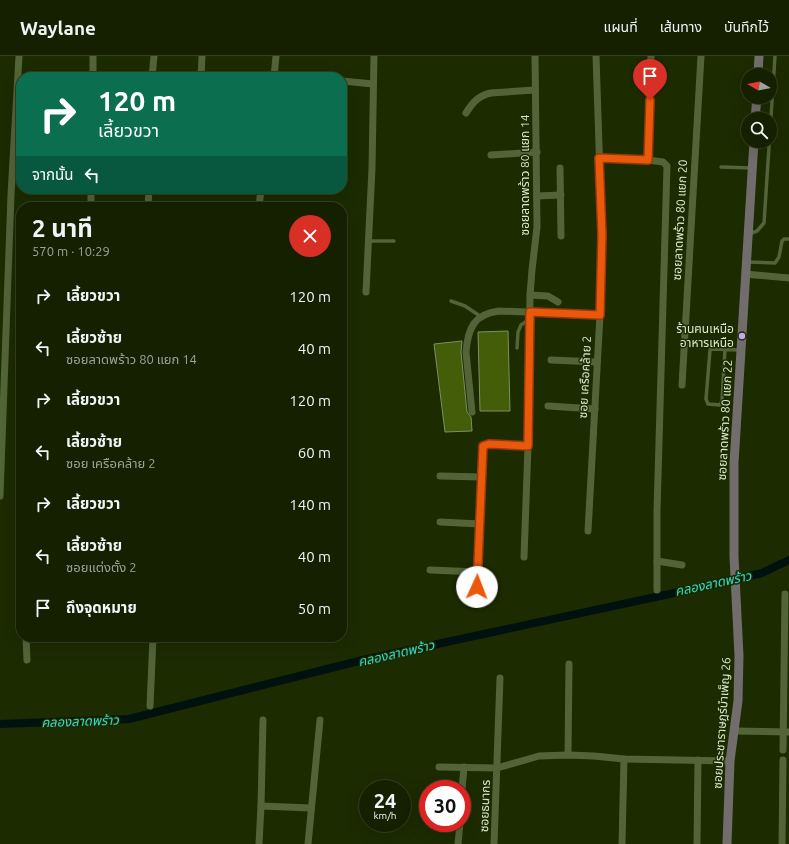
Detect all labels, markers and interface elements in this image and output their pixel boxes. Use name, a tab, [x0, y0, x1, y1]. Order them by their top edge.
text: Waylane	[20, 17, 96, 39]
text: แผนที่	[604, 19, 638, 35]
text: เส้นทาง	[660, 19, 702, 35]
text: บันทึกไว้	[724, 19, 769, 35]
pin	[633, 59, 667, 100]
icon: arrive	[639, 65, 661, 87]
north arrow	[741, 68, 777, 104]
map controls	[741, 68, 777, 148]
text: 120 m	[98, 85, 176, 116]
icon: right	[32, 88, 84, 140]
button: search	[741, 112, 777, 148]
street label: ซอยลาดพร้าว 80 แยก 14	[518, 114, 531, 235]
text: เลี้ยวขวา	[98, 120, 159, 140]
street label: ซอยลาดพร้าว 80 แยก 20	[670, 159, 689, 281]
icon: left	[81, 164, 103, 186]
text: จากนั้น	[32, 166, 73, 183]
text: 2 นาที	[32, 215, 93, 242]
button: close	[289, 215, 331, 257]
text: 570 m · 10:29	[32, 244, 110, 258]
icon: right	[32, 285, 54, 307]
text: เลี้ยวขวา	[66, 287, 120, 304]
text: 120 m	[289, 288, 331, 305]
place label: ร้านฅนเหนือ อาหารเหนือ	[676, 322, 734, 349]
text: เลี้ยวซ้าย	[66, 329, 122, 346]
marker: ร้านฅนเหนือ อาหารเหนือ	[737, 331, 747, 341]
street label: ซอย เครือคล้าย 2	[576, 335, 593, 419]
icon: left	[32, 337, 54, 359]
text: 40 m	[298, 340, 331, 357]
text: ซอยลาดพร้าว 80 แยก 14	[66, 352, 197, 366]
street label: ซอยลาดพร้าว 80 แยก 22	[715, 359, 734, 481]
icon: right	[32, 389, 54, 411]
text: เลี้ยวขวา	[66, 391, 120, 408]
text: 120 m	[289, 392, 331, 409]
text: เลี้ยวซ้าย	[66, 433, 122, 450]
icon: left	[32, 441, 54, 463]
text: 60 m	[298, 444, 331, 461]
text: ซอย เครือคล้าย 2	[66, 456, 156, 470]
icon: right	[32, 493, 54, 515]
text: เลี้ยวขวา	[66, 495, 120, 512]
text: 140 m	[289, 496, 331, 513]
text: เลี้ยวซ้าย	[66, 537, 122, 554]
icon: left	[32, 545, 54, 567]
text: 40 m	[298, 548, 331, 565]
text: ซอยแต่งตั้ง 2	[66, 560, 136, 574]
position arrow	[456, 566, 498, 608]
water label: คลองลาดพร้าว	[674, 568, 753, 598]
icon: arrive	[32, 597, 54, 619]
text: ถึงจุดหมาย	[66, 599, 137, 616]
text: 50 m	[298, 600, 331, 617]
water label: คลองลาดพร้าว	[357, 637, 436, 669]
street label: ซอยประชาราษฎร์บำเพ็ญ 26	[710, 657, 734, 789]
water label: คลองลาดพร้าว	[41, 713, 120, 729]
street label: ซอยธนากร	[477, 779, 492, 832]
speed limit sign: 30	[419, 780, 471, 832]
text: 24	[374, 789, 396, 812]
text: km/h	[373, 810, 397, 821]

